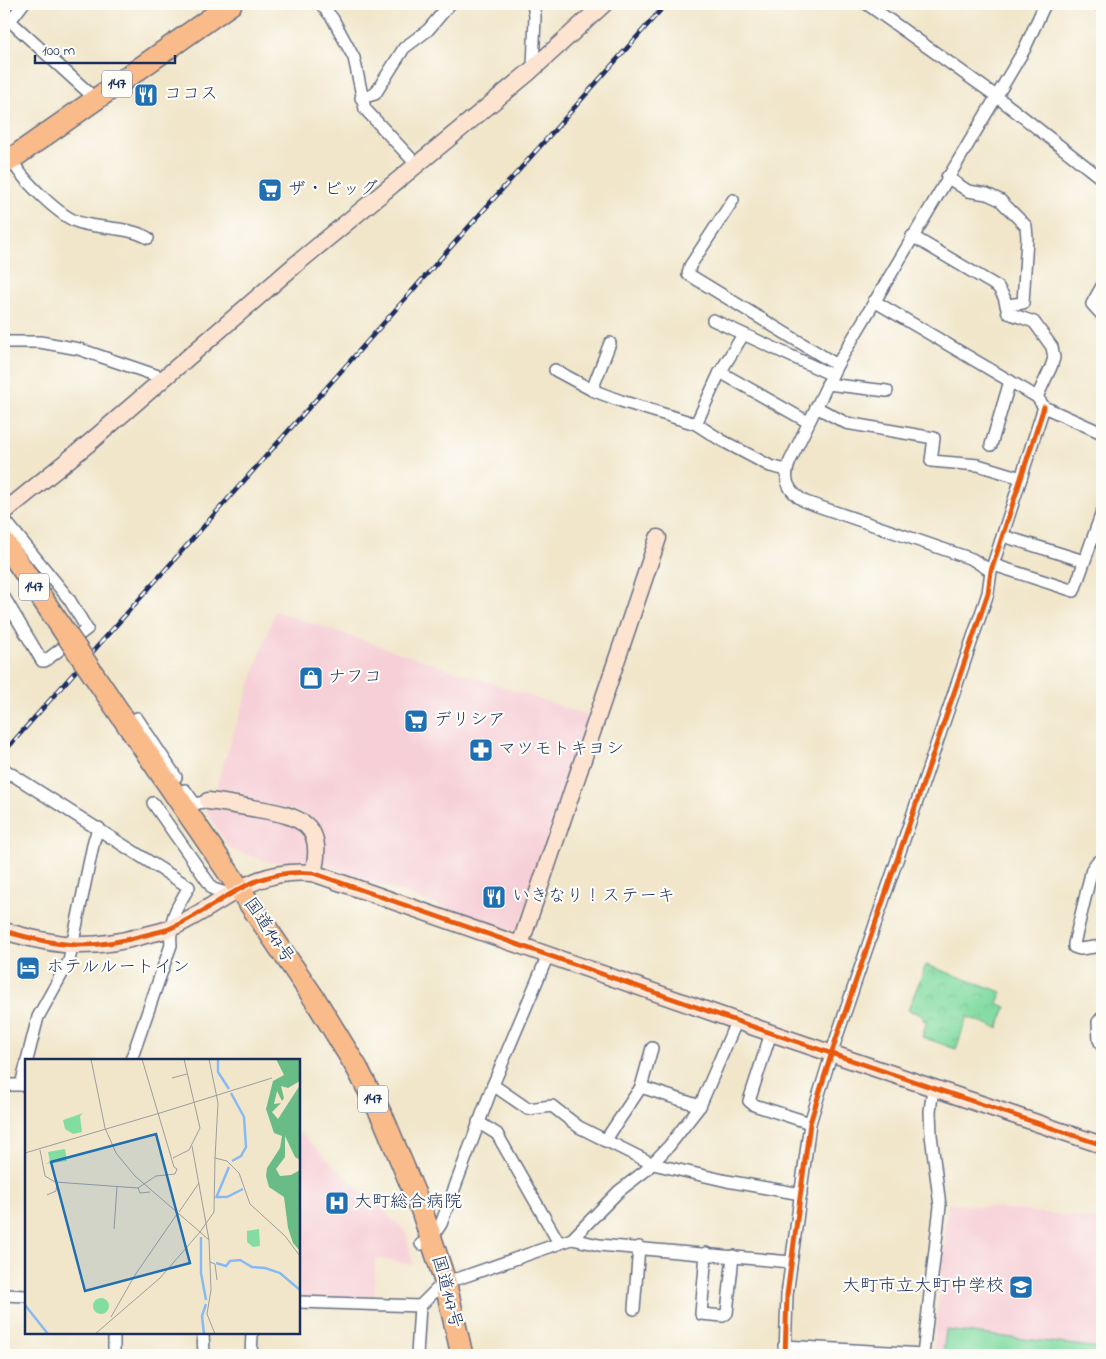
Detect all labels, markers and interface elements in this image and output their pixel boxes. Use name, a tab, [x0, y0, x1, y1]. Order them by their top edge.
scale bar	[35, 32, 175, 64]
text: 100 m	[42, 40, 75, 62]
road number: 147	[102, 70, 132, 98]
restaurant icon: ココス	[133, 82, 159, 108]
place label: ココス	[164, 82, 218, 108]
supermarket icon: ザ・ビッグ	[257, 177, 283, 203]
place label: ザ・ビッグ	[288, 177, 378, 203]
road number: 147	[19, 574, 49, 600]
shop icon: ナフコ	[298, 665, 324, 691]
place label: ナフコ	[328, 665, 382, 691]
supermarket icon: デリシア	[403, 708, 429, 734]
place label: デリシア	[434, 708, 506, 734]
pharmacy icon: マツモトキヨシ	[468, 737, 494, 763]
place label: マツモトキヨシ	[498, 737, 624, 763]
restaurant icon: いきなり！ステーキ	[481, 884, 507, 910]
place label: いきなり！ステーキ	[512, 884, 675, 910]
street label: 国道147号	[236, 893, 300, 969]
hotel icon: ホテルルートイン	[15, 955, 41, 981]
place label: ホテルルートイン	[46, 955, 190, 981]
inset map	[25, 1059, 300, 1334]
road number: 147	[358, 1086, 388, 1112]
hospital icon: 大町総合病院	[324, 1190, 350, 1216]
place label: 大町総合病院	[354, 1190, 462, 1216]
street label: 国道147号	[424, 1253, 468, 1331]
place label: 大町市立大町中学校	[842, 1274, 1004, 1300]
school or university icon: 大町市立大町中学校	[1008, 1274, 1034, 1300]

